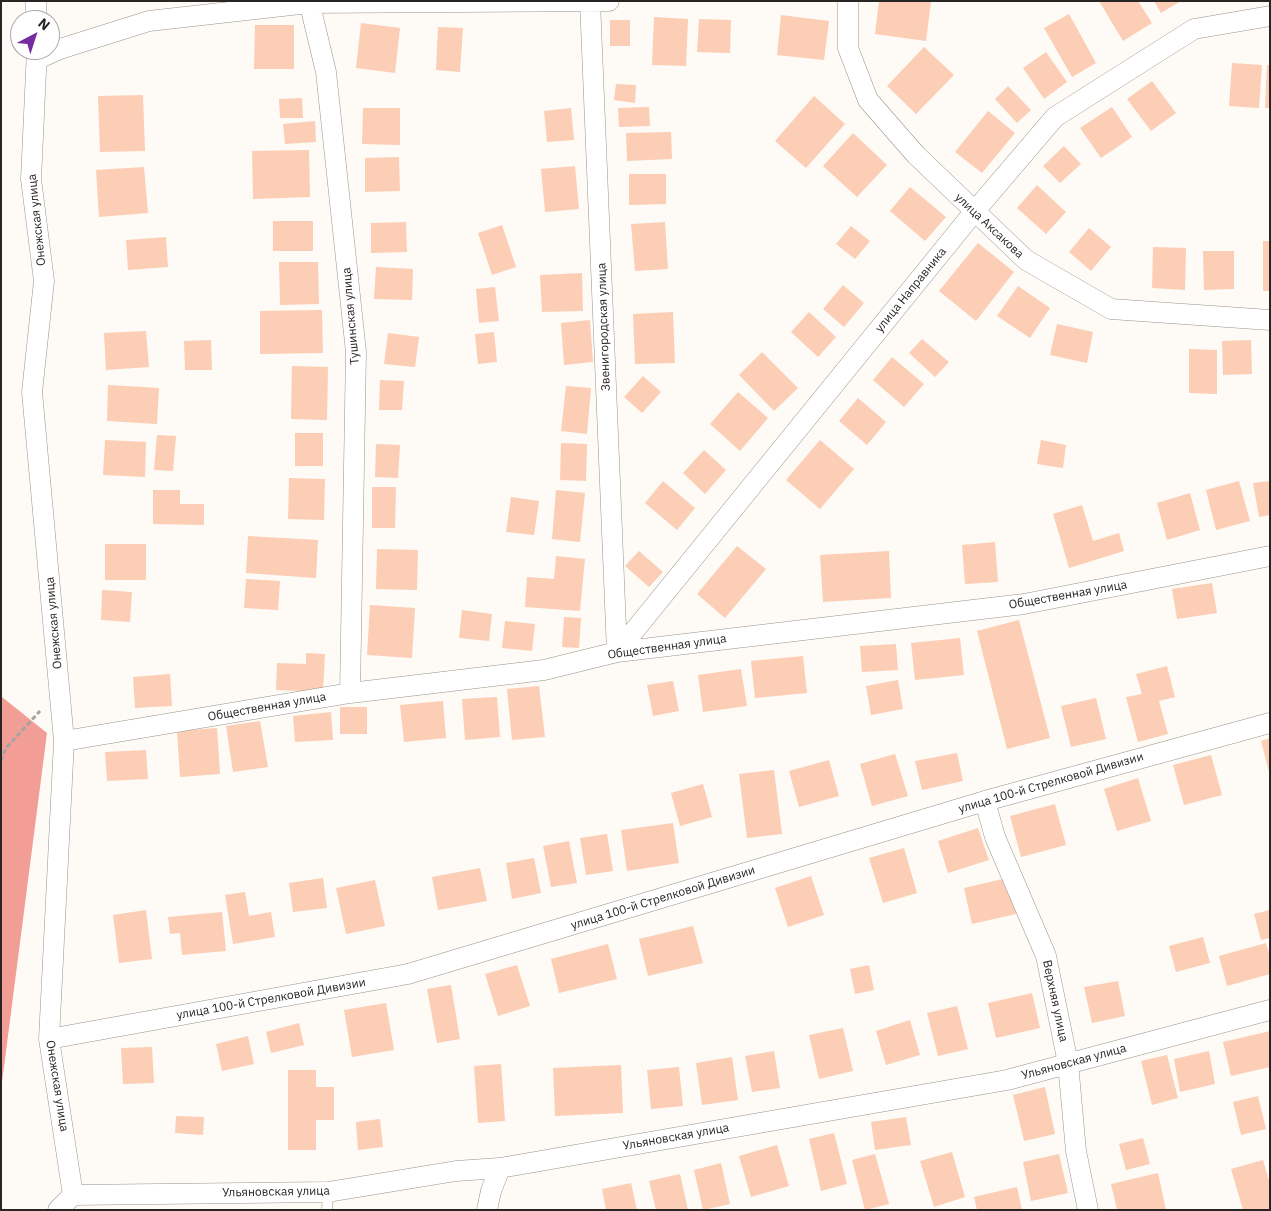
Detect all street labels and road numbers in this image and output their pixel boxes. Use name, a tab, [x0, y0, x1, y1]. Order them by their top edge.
street label: Онежская улица	[25, 173, 49, 267]
street label: улица Аксакова	[952, 190, 1026, 262]
street label: улица Направника	[872, 245, 950, 335]
street label: Звенигородская улица	[595, 263, 613, 391]
street label: Тушинская улица	[340, 267, 362, 365]
street label: Онежская улица	[43, 576, 65, 670]
street label: Общественная улица	[1008, 578, 1128, 612]
street label: Общественная улица	[607, 632, 727, 662]
street label: Общественная улица	[207, 690, 327, 724]
street label: улица 100-й Стрелковой Дивизии	[957, 750, 1145, 816]
street label: улица 100-й Стрелковой Дивизии	[569, 863, 757, 933]
street label: Верхняя улица	[1039, 959, 1071, 1043]
street label: улица 100-й Стрелковой Дивизии	[175, 975, 367, 1023]
street label: Онежская улица	[43, 1039, 71, 1133]
street label: Ульяновская улица	[1020, 1041, 1128, 1083]
street label: Ульяновская улица	[622, 1121, 730, 1153]
street label: Ульяновская улица	[222, 1184, 330, 1200]

